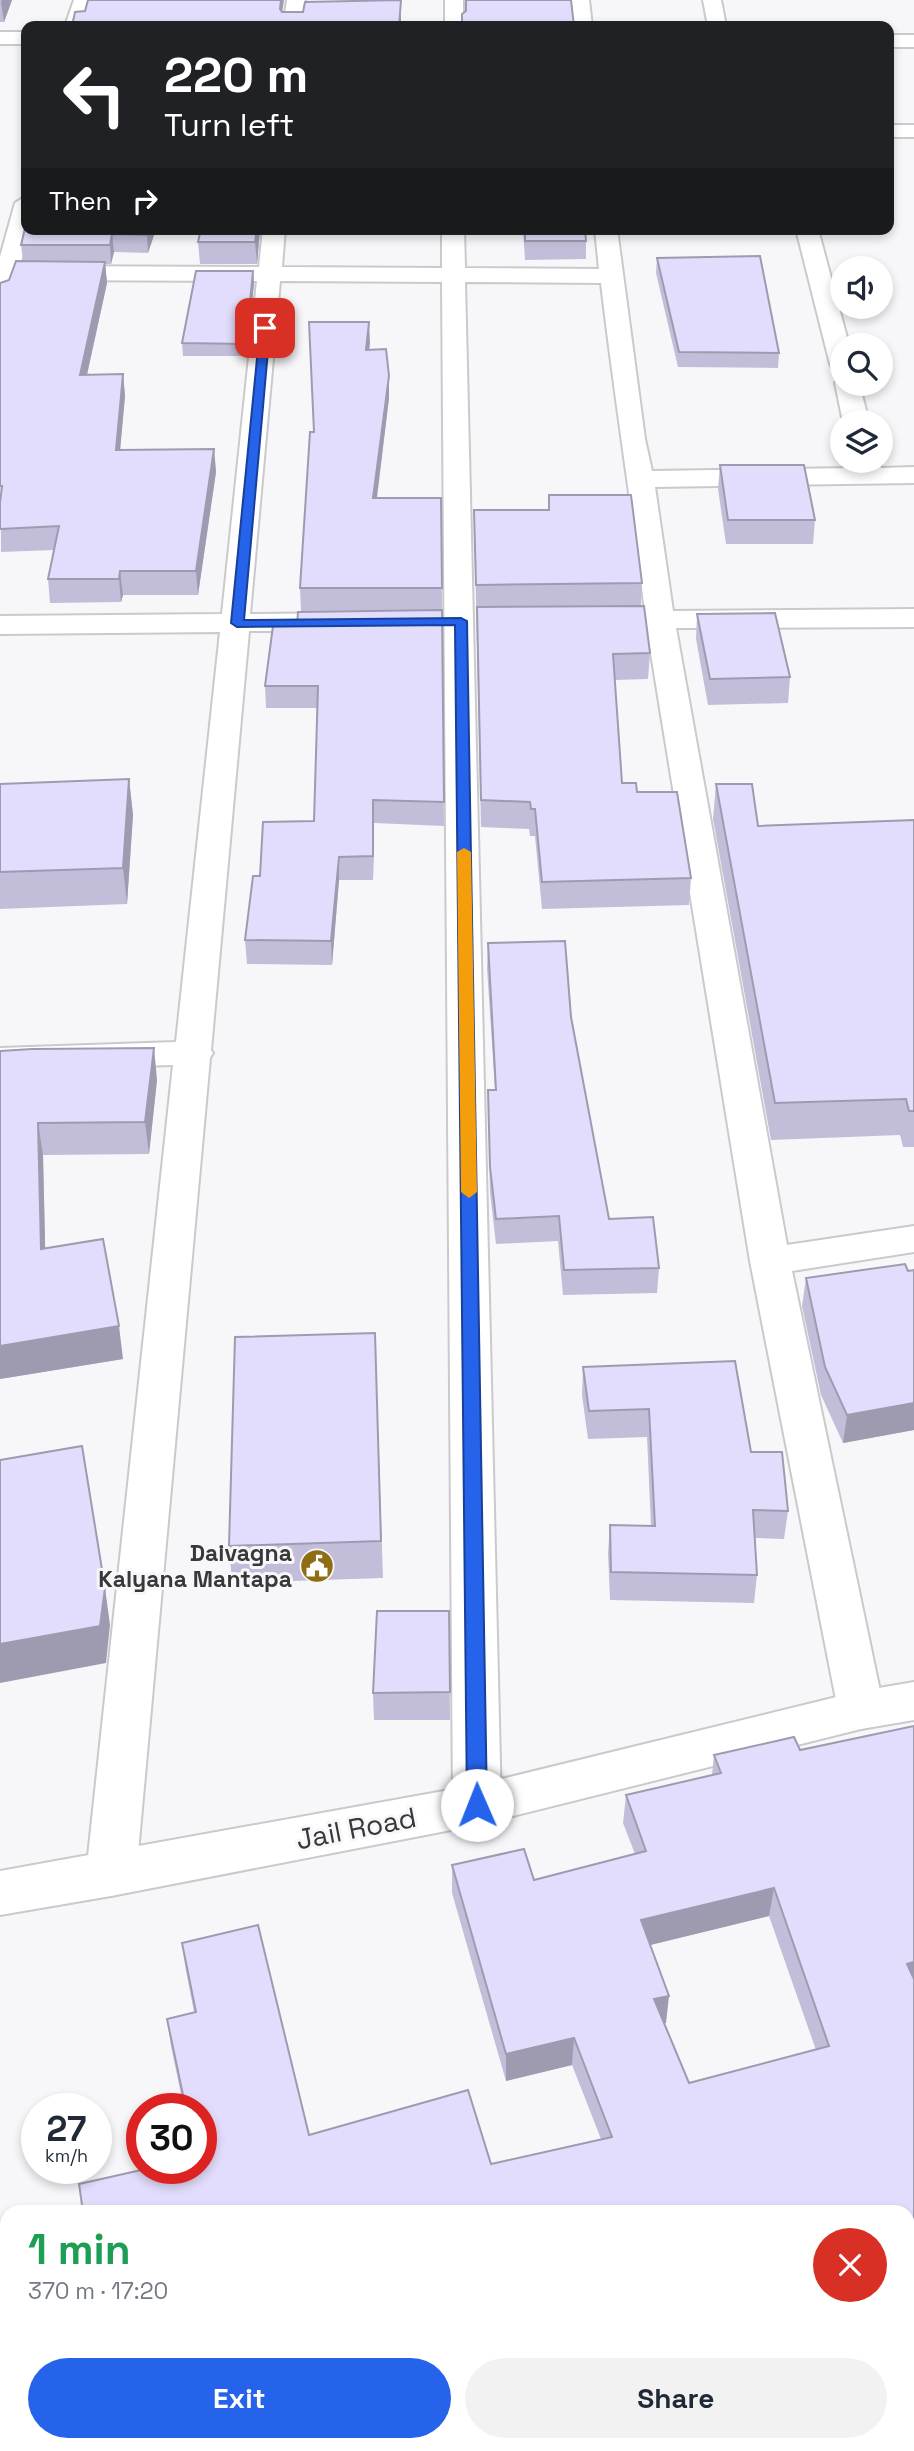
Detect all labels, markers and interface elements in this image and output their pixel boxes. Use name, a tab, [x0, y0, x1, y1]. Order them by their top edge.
text: 220 m	[164, 44, 308, 106]
icon: left	[49, 49, 140, 140]
text: Turn left	[164, 105, 294, 145]
icon: right	[126, 182, 164, 220]
text: Then	[49, 184, 112, 218]
map controls	[830, 256, 893, 473]
button: sound	[830, 256, 893, 319]
pin	[235, 298, 295, 358]
icon: arrive	[246, 309, 284, 347]
button: search	[830, 333, 893, 396]
button: layers	[830, 410, 893, 473]
place label: Daivagna Kalyana Mantapa	[98, 1538, 292, 1594]
public building icon: Daivagna Kalyana Mantapa	[298, 1547, 336, 1585]
position arrow	[440, 1768, 514, 1842]
street label: Jail Road	[293, 1799, 419, 1857]
speed limit sign: 30	[126, 2093, 217, 2184]
text: 27	[47, 2107, 86, 2151]
text: km/h	[45, 2144, 88, 2167]
text: 1 min	[28, 2223, 131, 2276]
button: close	[813, 2228, 887, 2302]
text: 370 m · 17:20	[28, 2276, 168, 2306]
button: Exit	[28, 2358, 451, 2438]
button: Share	[465, 2358, 887, 2438]

